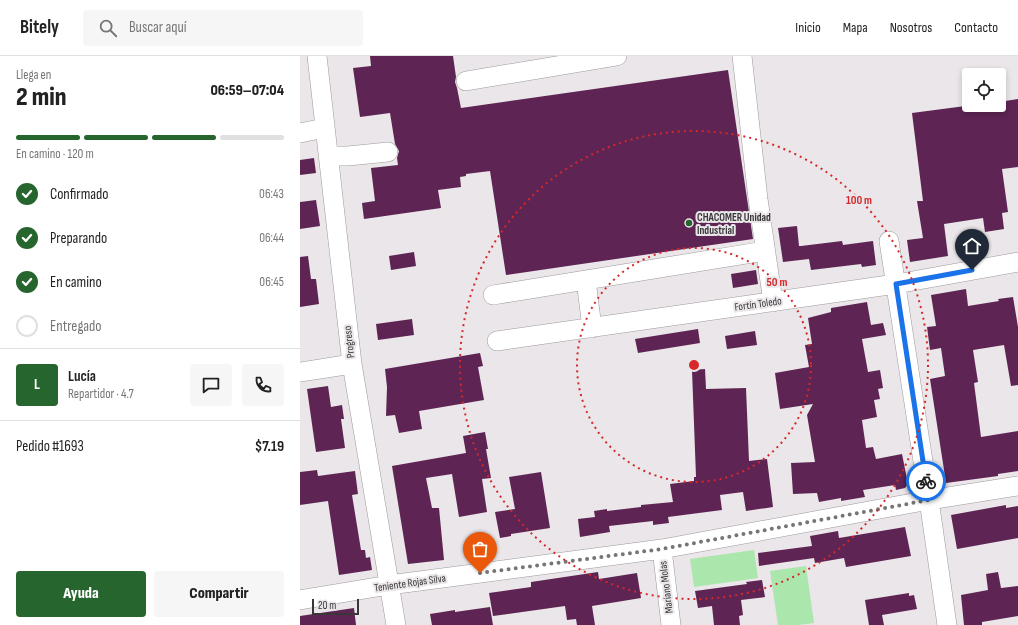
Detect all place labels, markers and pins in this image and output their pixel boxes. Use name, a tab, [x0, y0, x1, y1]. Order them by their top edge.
place label: CHACOMER Unidad Industrial	[697, 211, 771, 237]
marker: CHACOMER Unidad Industrial	[684, 218, 694, 228]
pin	[955, 229, 989, 270]
centre of rings	[687, 358, 701, 372]
pin	[463, 532, 497, 573]

